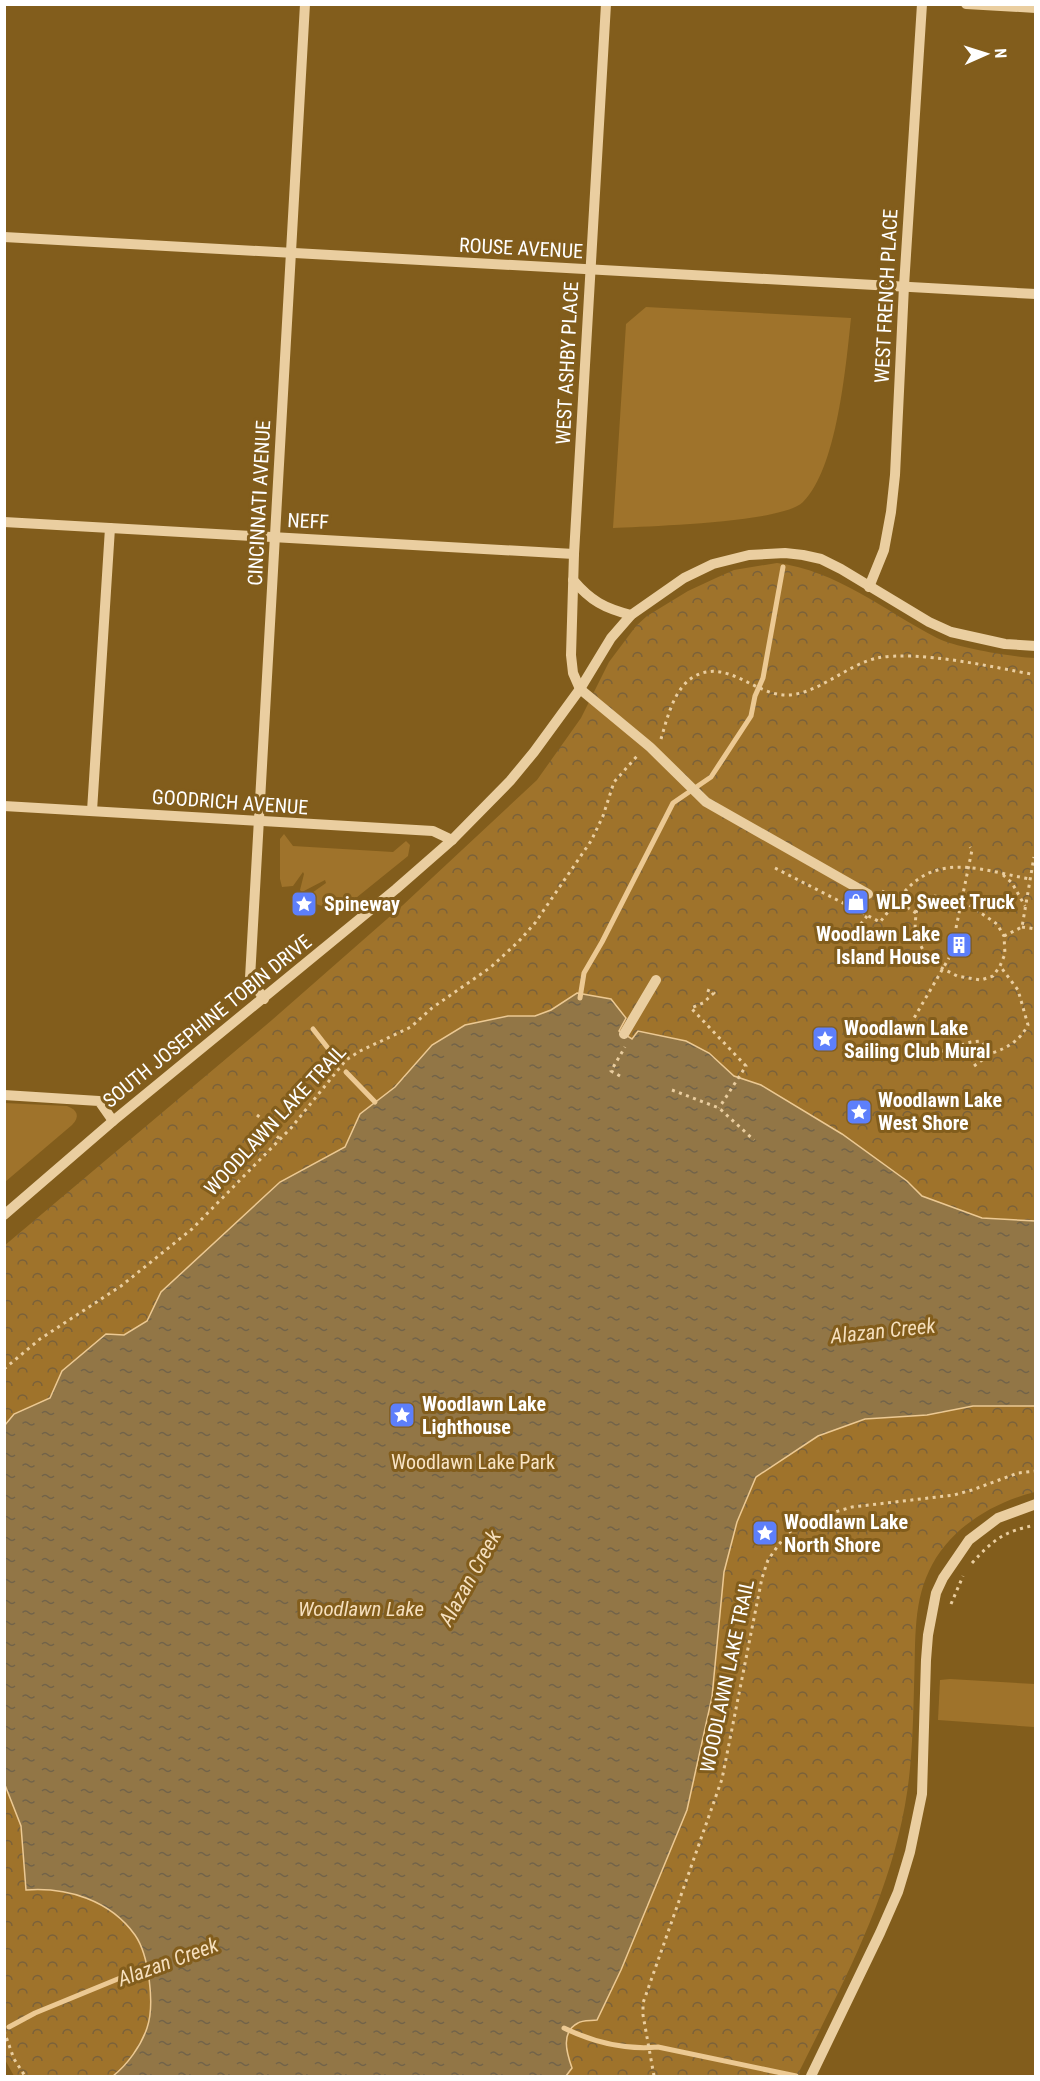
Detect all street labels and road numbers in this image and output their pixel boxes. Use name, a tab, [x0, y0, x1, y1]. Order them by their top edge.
street label: WEST FRENCH PLACE	[869, 208, 903, 384]
street label: ROUSE AVENUE	[458, 233, 584, 263]
street label: WEST ASHBY PLACE	[551, 281, 583, 445]
street label: CINCINNATI AVENUE	[243, 420, 275, 586]
street label: NEFF	[287, 508, 329, 534]
street label: GOODRICH AVENUE	[151, 785, 309, 819]
street label: SOUTH JOSEPHINE TOBIN DRIVE	[98, 929, 316, 1113]
street label: WOODLAWN LAKE TRAIL	[199, 1040, 351, 1200]
street label: WOODLAWN LAKE TRAIL	[695, 1577, 759, 1775]

